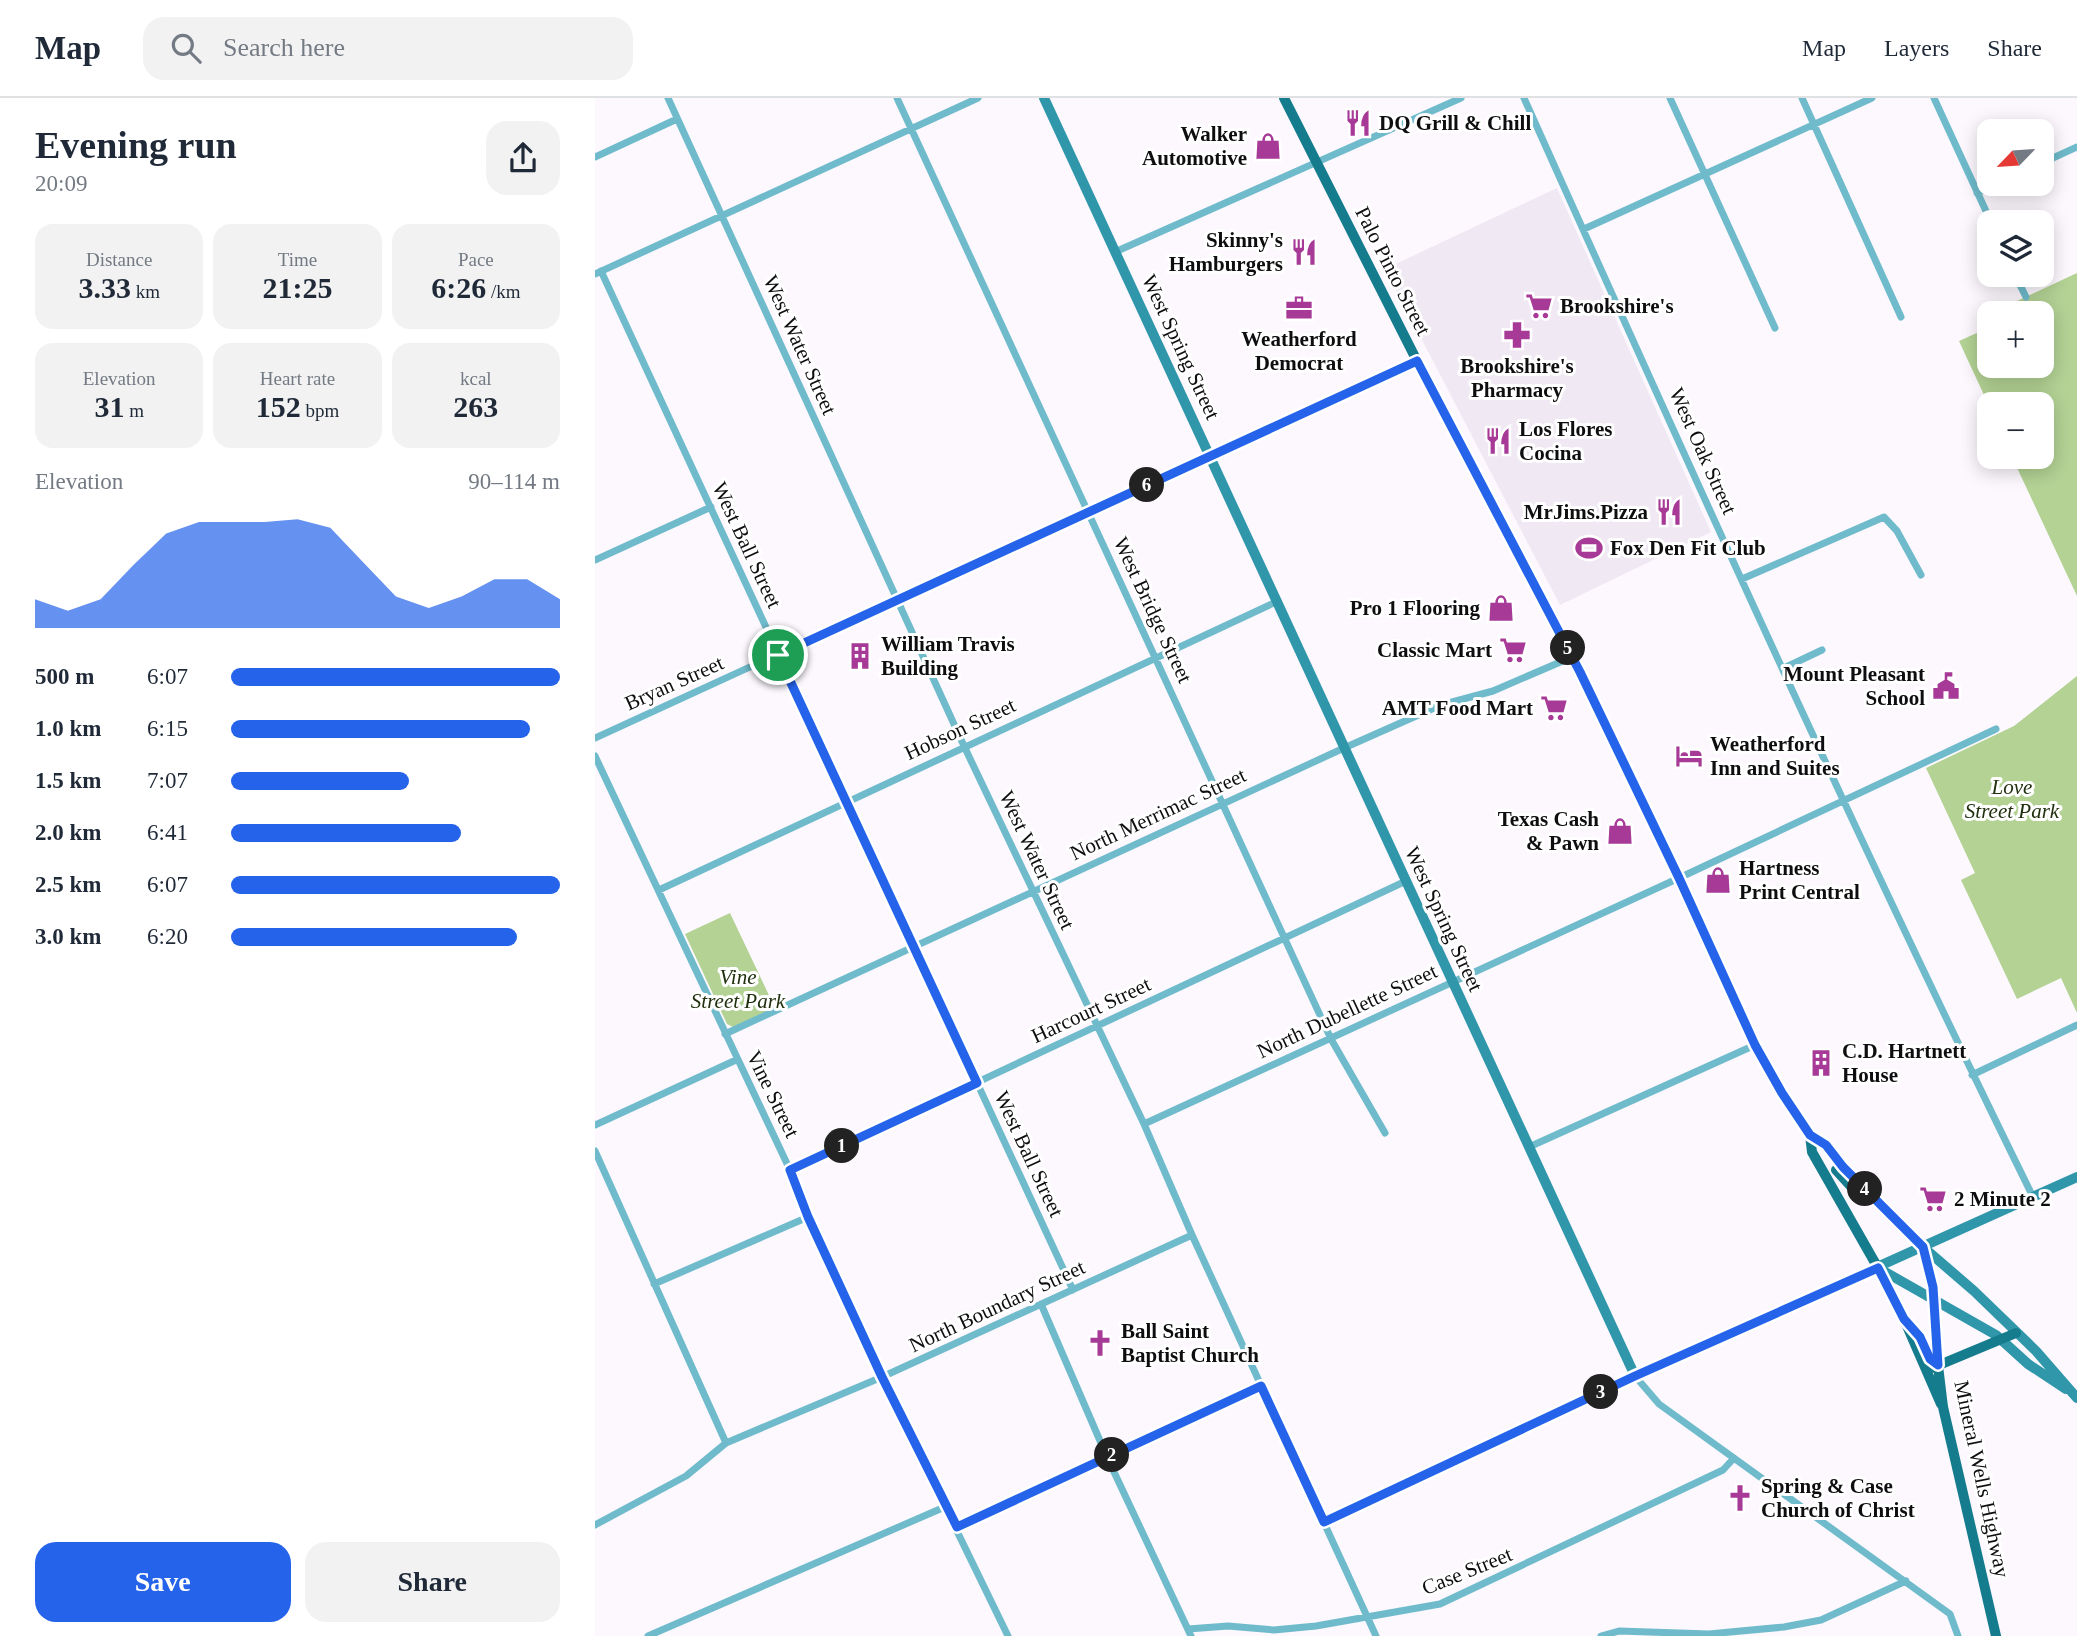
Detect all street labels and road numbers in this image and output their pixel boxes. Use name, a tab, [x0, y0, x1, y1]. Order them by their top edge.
street label: Palo Pinto Street	[1350, 203, 1436, 339]
street label: West Spring Street	[1137, 271, 1225, 423]
street label: West Water Street	[758, 272, 842, 419]
street label: West Oak Street	[1664, 384, 1742, 518]
street label: West Ball Street	[707, 478, 787, 612]
street label: West Bridge Street	[1109, 533, 1197, 687]
street label: Bryan Street	[621, 651, 727, 715]
street label: Hobson Street	[901, 693, 1019, 765]
street label: North Merrimac Street	[1066, 763, 1250, 865]
street label: West Water Street	[994, 787, 1080, 933]
street label: West Spring Street	[1400, 843, 1488, 995]
street label: North Dubellette Street	[1253, 959, 1441, 1063]
street label: Harcourt Street	[1028, 972, 1155, 1048]
street label: Vine Street	[742, 1047, 804, 1142]
street label: West Ball Street	[989, 1087, 1069, 1221]
street label: North Boundary Street	[905, 1255, 1089, 1357]
street label: Mineral Wells Highway	[1949, 1378, 2015, 1580]
street label: Case Street	[1418, 1542, 1516, 1600]

